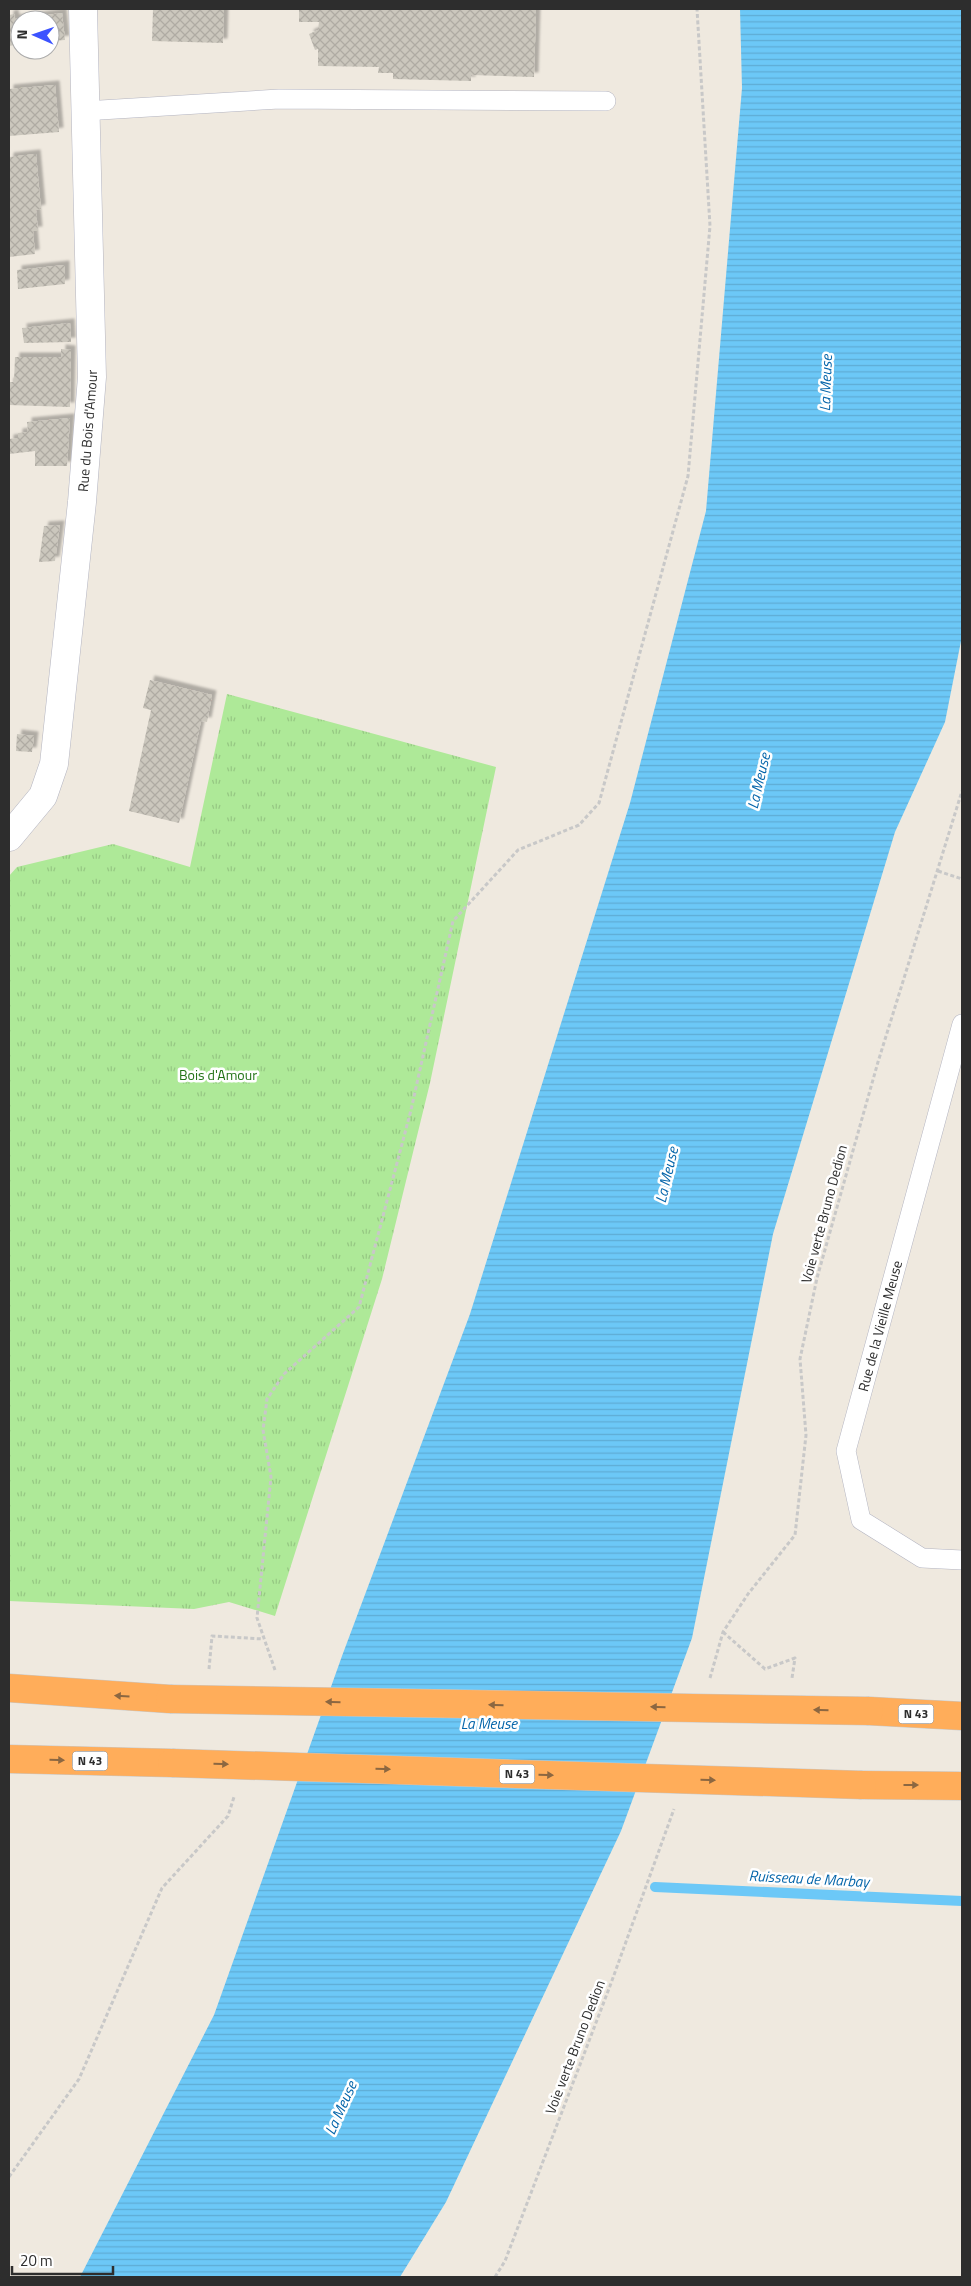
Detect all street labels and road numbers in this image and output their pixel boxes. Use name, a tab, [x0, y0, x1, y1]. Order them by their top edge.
street label: Rue du Bois d'Amour	[72, 369, 102, 493]
street label: Voie verte Bruno Dedion	[795, 1142, 852, 1285]
street label: Rue de la Vieille Meuse	[852, 1258, 907, 1394]
road number: N 43	[898, 1705, 934, 1724]
road number: N 43	[72, 1752, 108, 1770]
road number: N 43	[500, 1765, 534, 1784]
street label: Voie verte Bruno Dedion	[539, 1977, 610, 2117]

